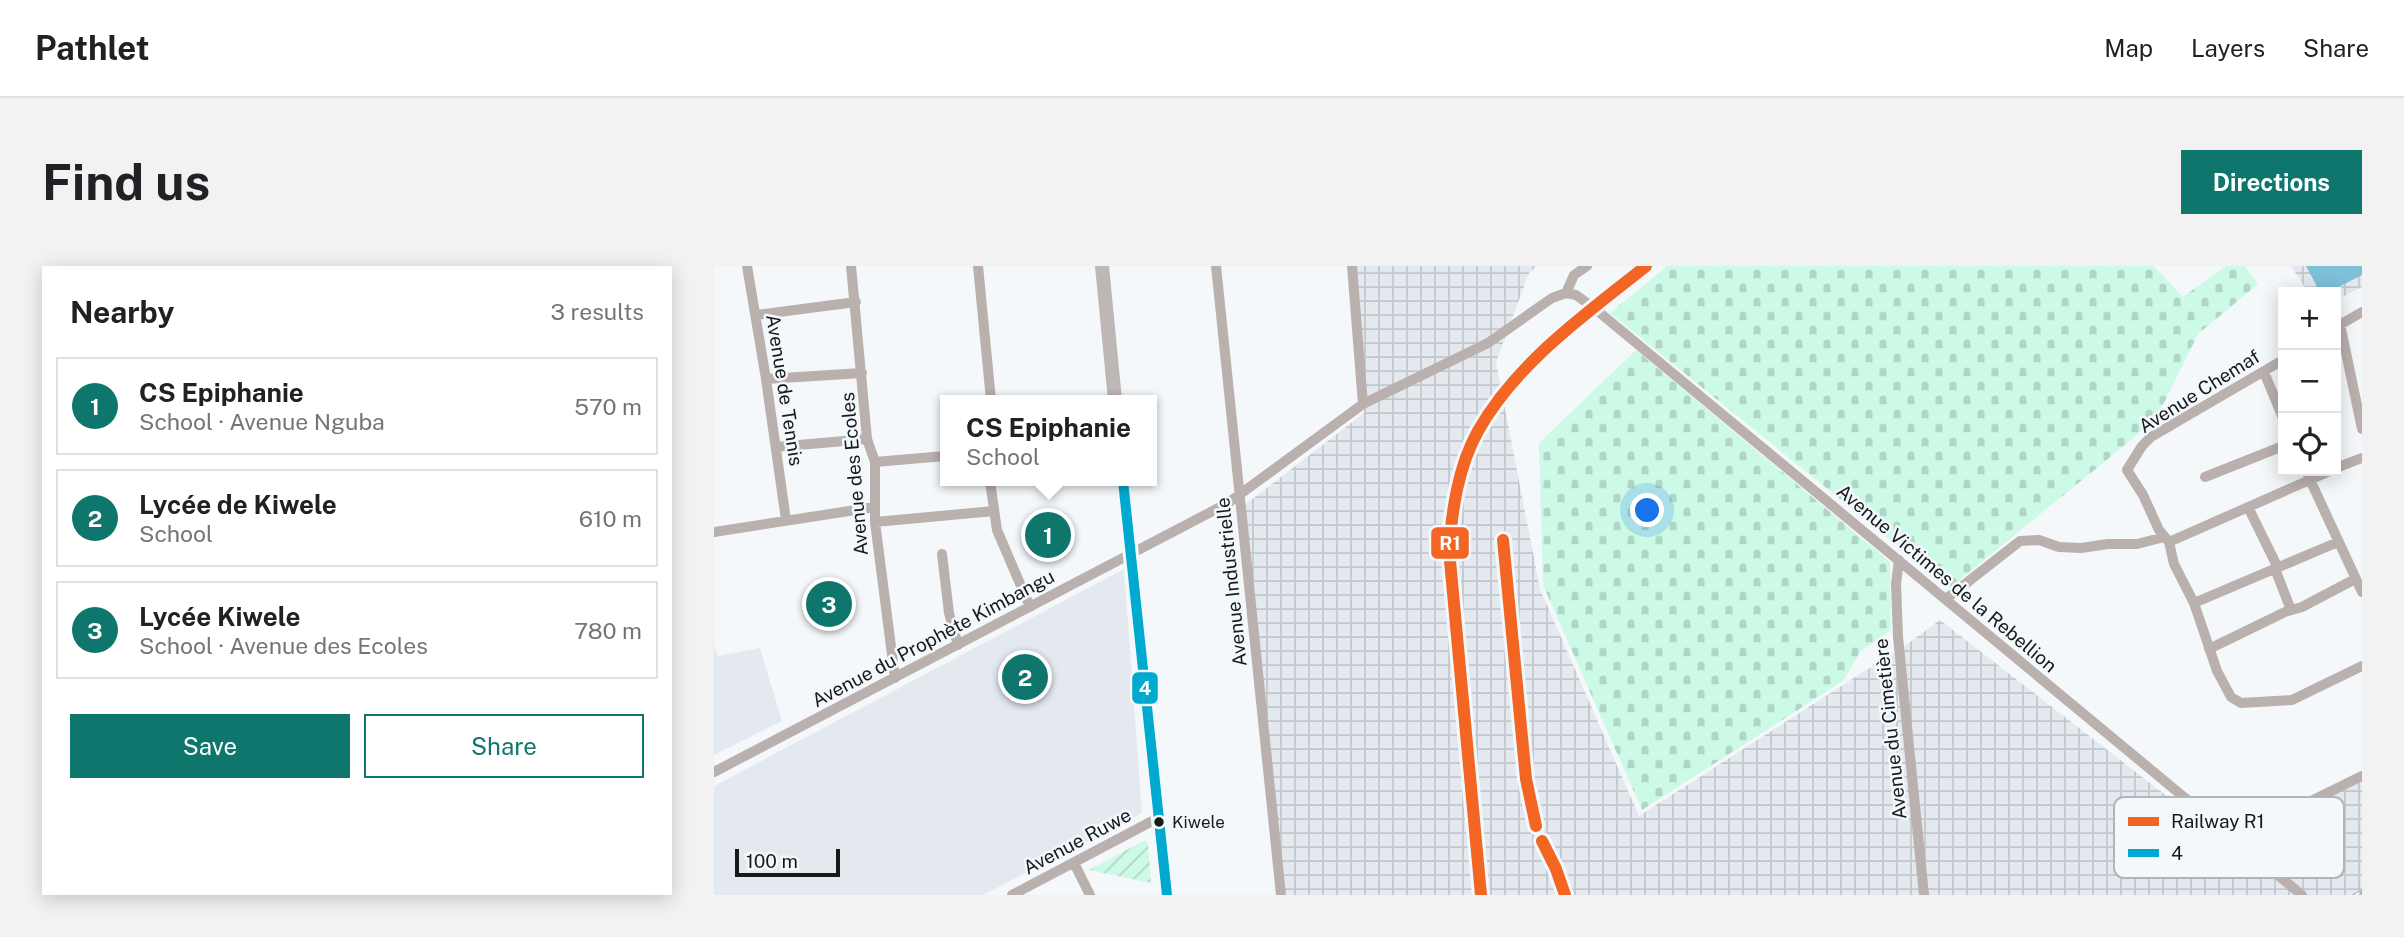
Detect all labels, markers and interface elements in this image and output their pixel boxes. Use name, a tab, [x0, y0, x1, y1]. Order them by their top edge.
text: Pathlet	[35, 29, 150, 67]
text: Map	[2104, 34, 2153, 62]
text: Layers	[2191, 34, 2265, 62]
text: Share	[2303, 34, 2369, 62]
button: Directions	[2181, 150, 2362, 214]
text: Find us	[42, 153, 210, 211]
map controls	[2278, 287, 2341, 476]
button: +	[2278, 287, 2341, 350]
text: Nearby	[70, 294, 174, 330]
text: 3 results	[550, 298, 644, 325]
street label: Avenue de Tennis	[762, 313, 808, 467]
street label: Avenue Chemaf	[2134, 345, 2264, 437]
button: −	[2278, 350, 2341, 413]
text: CS Epiphanie	[139, 377, 304, 408]
street label: Avenue des Ecoles	[836, 391, 872, 557]
text: 1	[90, 393, 100, 420]
text: 570 m	[574, 393, 642, 420]
popup	[940, 395, 1157, 486]
text: School · Avenue Nguba	[139, 408, 385, 435]
text: CS Epiphanie	[966, 412, 1131, 443]
button: locate	[2278, 413, 2341, 476]
text: School	[966, 443, 1040, 470]
street label: Avenue Victimes de la Rebellion	[1833, 479, 2061, 677]
text: Lycée de Kiwele	[139, 489, 337, 520]
your location	[1630, 493, 1664, 527]
street label: Avenue Industrielle	[1211, 496, 1251, 668]
text: 2	[88, 505, 102, 532]
text: 610 m	[579, 505, 642, 532]
pin: 1	[1025, 509, 1071, 561]
text: School	[139, 520, 213, 547]
line badge: R1	[1430, 526, 1470, 560]
text: R1	[1439, 532, 1461, 554]
street label: Avenue du Prophète Kimbangu	[808, 565, 1058, 711]
pin: 3	[806, 578, 852, 630]
text: Lycée Kiwele	[139, 601, 300, 632]
text: 3	[87, 617, 103, 644]
text: 780 m	[574, 617, 642, 644]
text: School · Avenue des Ecoles	[139, 632, 428, 659]
street label: Avenue du Cimetière	[1870, 637, 1910, 821]
pin: 2	[1002, 651, 1048, 703]
line badge: 4	[1131, 671, 1159, 705]
text: 4	[1139, 677, 1151, 699]
button: Save	[70, 714, 350, 778]
button: Share	[364, 714, 644, 778]
legend	[2114, 797, 2344, 878]
street label: Avenue Ruwe	[1019, 803, 1135, 879]
text: Railway R1	[2171, 810, 2264, 832]
place label: Kiwele	[1172, 812, 1225, 832]
marker: Kiwele	[1152, 815, 1166, 829]
text: 4	[2171, 842, 2183, 864]
scale bar	[735, 846, 840, 878]
text: 100 m	[746, 850, 798, 872]

